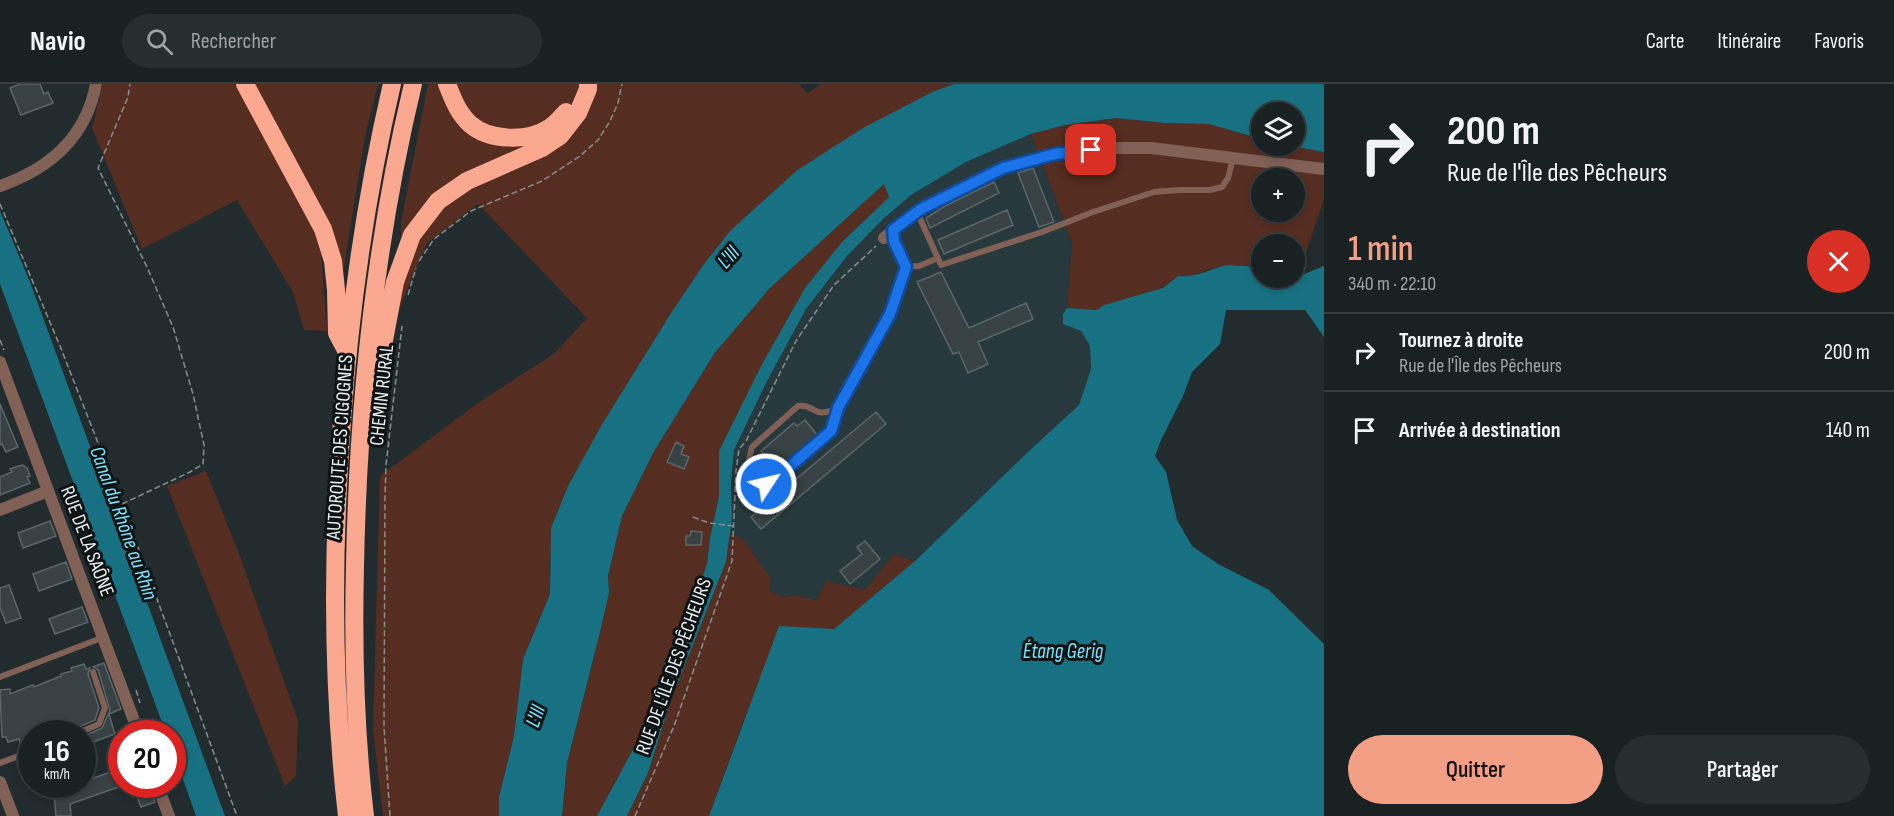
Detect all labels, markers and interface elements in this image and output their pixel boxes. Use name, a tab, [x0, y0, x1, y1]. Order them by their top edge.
search box	[122, 14, 542, 68]
text: Navio	[30, 25, 86, 58]
icon: search	[143, 25, 176, 58]
text: Rechercher	[191, 28, 276, 55]
text: Carte	[1646, 29, 1685, 54]
text: Itinéraire	[1718, 29, 1781, 54]
text: Favoris	[1814, 29, 1864, 54]
map controls	[1251, 102, 1305, 288]
button: layers	[1251, 102, 1305, 156]
text: 200 m	[1447, 106, 1540, 157]
icon: right	[1348, 108, 1426, 186]
pin	[1065, 124, 1116, 175]
icon: arrive	[1074, 133, 1107, 166]
text: Rue de l'Île des Pêcheurs	[1447, 157, 1667, 189]
button: +	[1251, 168, 1305, 222]
text: 1 min	[1348, 228, 1413, 271]
button: close	[1807, 230, 1870, 293]
button: −	[1251, 234, 1305, 288]
water label: L'Ill	[712, 240, 746, 274]
text: 340 m · 22:10	[1348, 272, 1436, 296]
text: Tournez à droite	[1399, 327, 1524, 354]
icon: right	[1348, 336, 1381, 369]
text: 200 m	[1824, 339, 1870, 366]
street label: CHEMIN RURAL	[365, 343, 399, 447]
street label: AUTOROUTE DES CIGOGNES	[322, 354, 358, 541]
text: Rue de l'Île des Pêcheurs	[1399, 354, 1562, 378]
icon: arrive	[1348, 414, 1381, 447]
text: Arrivée à destination	[1399, 417, 1561, 444]
text: 140 m	[1826, 417, 1870, 444]
water label: Canal du Rhône au Rhin	[84, 443, 163, 604]
position arrow	[734, 452, 798, 516]
street label: RUE DE LA SAÔNE	[55, 483, 119, 600]
street label: RUE DE L'ÎLE DES PÊCHEURS	[631, 575, 717, 758]
water label: Étang Gerig	[1023, 639, 1104, 664]
water label: L'Ill	[520, 701, 551, 731]
speed limit sign: 20	[108, 720, 186, 798]
text: 16	[44, 734, 70, 770]
button: Quitter	[1348, 735, 1603, 804]
button: Partager	[1615, 735, 1870, 804]
text: km/h	[44, 765, 70, 784]

